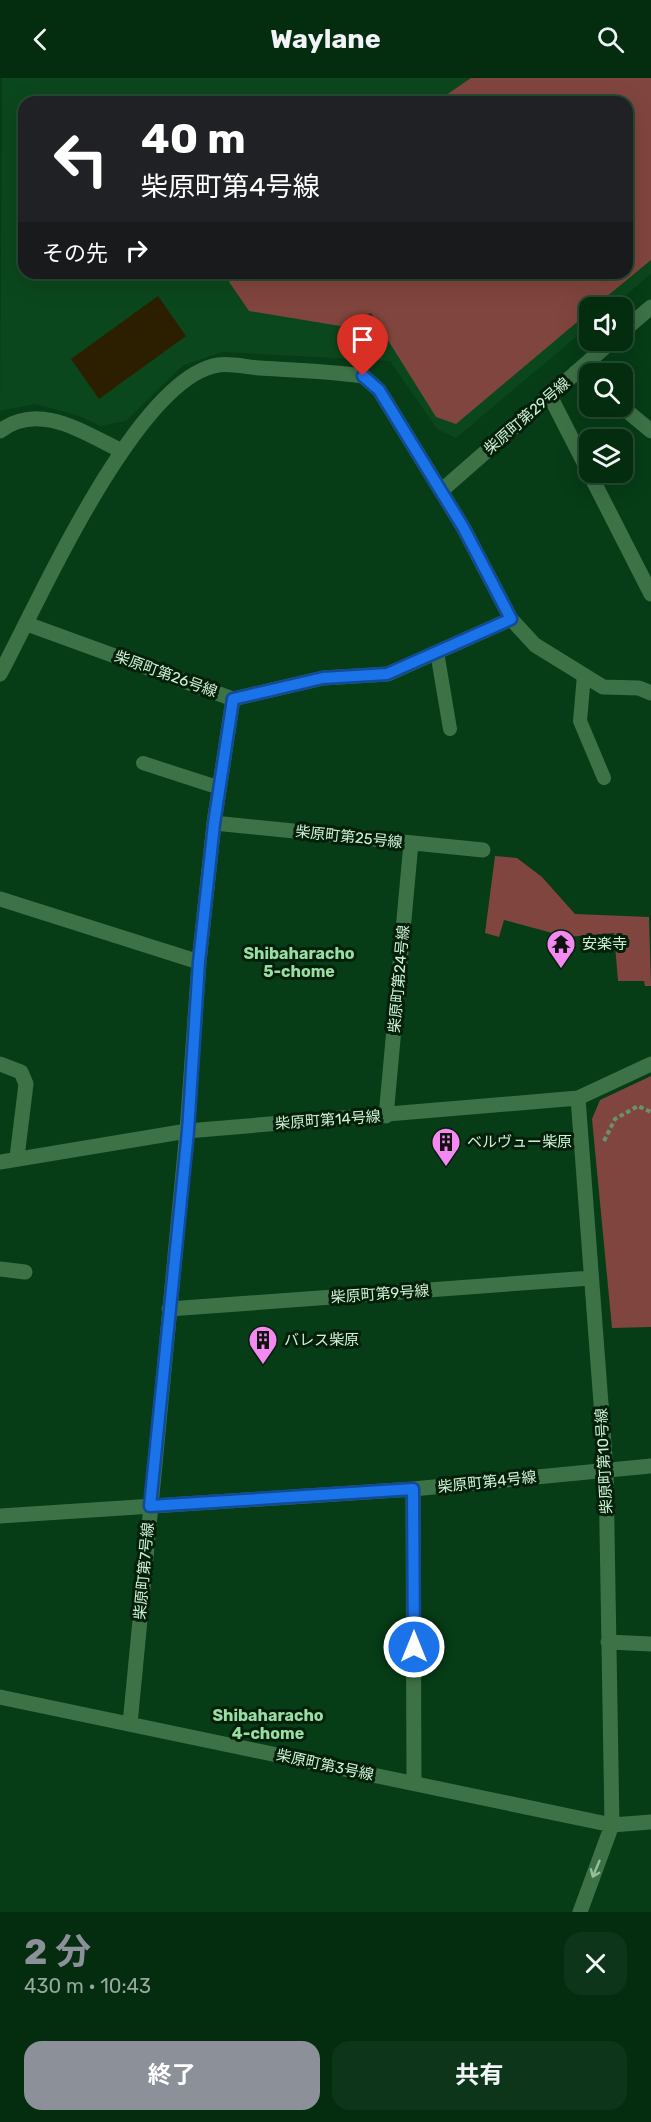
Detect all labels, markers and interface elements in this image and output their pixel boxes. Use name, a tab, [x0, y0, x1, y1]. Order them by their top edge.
icon: back	[24, 23, 57, 56]
text: Waylane	[270, 23, 381, 55]
icon: search	[594, 23, 627, 56]
text: 40 m	[141, 114, 246, 164]
icon: left	[42, 120, 120, 198]
text: 柴原町第4号線	[141, 171, 320, 203]
icon: right	[120, 234, 153, 267]
text: その先	[42, 240, 108, 267]
map controls	[579, 297, 633, 483]
button: sound	[579, 297, 633, 351]
pin	[337, 314, 388, 376]
icon: arrive	[346, 323, 379, 356]
button: search	[579, 363, 633, 417]
street label: 柴原町第29号線	[480, 374, 574, 458]
button: layers	[579, 429, 633, 483]
street label: 柴原町第26号線	[112, 647, 220, 701]
street label: 柴原町第25号線	[294, 822, 404, 852]
street label: 柴原町第24号線	[385, 924, 413, 1034]
temple icon: 安楽寺	[545, 928, 577, 970]
place label: 安楽寺	[582, 935, 627, 953]
district label: Shibaharacho 5-chome	[243, 944, 355, 981]
street label: 柴原町第14号線	[275, 1107, 381, 1133]
building icon: ベルヴュー柴原	[430, 1126, 462, 1168]
place label: ベルヴュー柴原	[467, 1133, 572, 1151]
street label: 柴原町第9号線	[330, 1282, 430, 1306]
building icon: バレス柴原	[247, 1324, 279, 1366]
place label: バレス柴原	[284, 1331, 359, 1349]
street label: 柴原町第10号線	[592, 1408, 616, 1514]
street label: 柴原町第4号線	[437, 1468, 537, 1496]
street label: 柴原町第7号線	[131, 1522, 157, 1620]
position arrow	[382, 1615, 446, 1679]
district label: Shibaharacho 4-chome	[212, 1706, 324, 1743]
street label: 柴原町第3号線	[275, 1746, 375, 1784]
one-way arrow	[590, 1859, 601, 1877]
text: 2 分	[24, 1930, 91, 1973]
button: close	[564, 1932, 627, 1995]
text: 430 m · 10:43	[24, 1974, 151, 1998]
button: 終了	[24, 2041, 320, 2110]
button: 共有	[332, 2041, 627, 2110]

